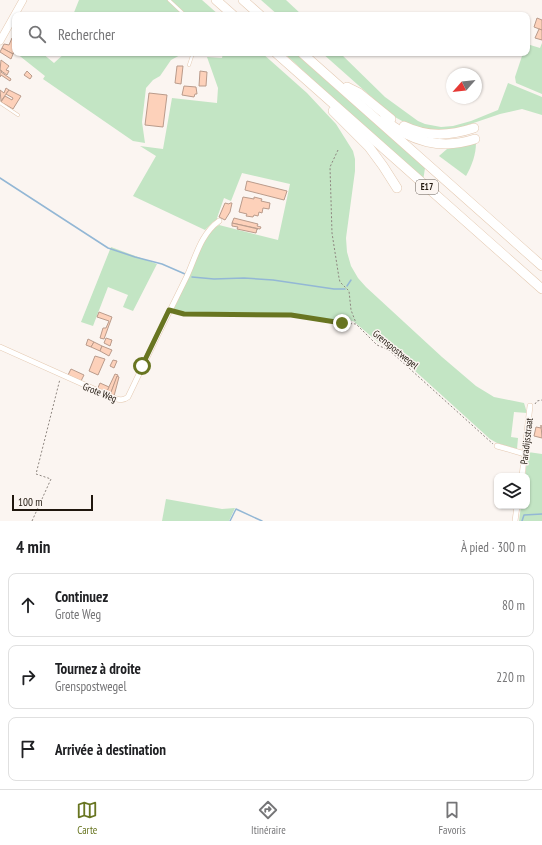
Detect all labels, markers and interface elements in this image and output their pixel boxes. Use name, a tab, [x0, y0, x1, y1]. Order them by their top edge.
search box	[12, 12, 530, 56]
icon: search	[26, 23, 48, 45]
text: Rechercher	[58, 25, 115, 44]
north arrow	[446, 68, 482, 104]
road number: E17	[416, 180, 438, 194]
route end	[333, 314, 351, 332]
street label: Grenspostwegel	[370, 327, 422, 372]
route start	[133, 357, 151, 375]
street label: Grote Weg	[81, 380, 119, 405]
street label: Paradijsstraat	[517, 417, 536, 465]
map controls	[494, 473, 530, 509]
button: layers	[494, 473, 530, 509]
scale bar	[12, 493, 93, 512]
text: 100 m	[18, 495, 42, 509]
text: 4 min	[16, 536, 50, 558]
text: À pied · 300 m	[461, 539, 526, 556]
text: Continuez	[55, 587, 108, 606]
icon: ahead	[17, 594, 39, 616]
text: 80 m	[502, 597, 525, 614]
text: Grote Weg	[55, 606, 101, 623]
text: Tournez à droite	[55, 659, 141, 678]
icon: right	[17, 666, 39, 688]
text: 220 m	[496, 669, 525, 686]
text: Grenspostwegel	[55, 678, 127, 695]
icon: arrive	[17, 738, 39, 760]
text: Arrivée à destination	[55, 740, 166, 759]
tab: Carte	[76, 799, 98, 837]
tab: Itinéraire	[251, 799, 286, 837]
tab: Favoris	[439, 799, 466, 837]

